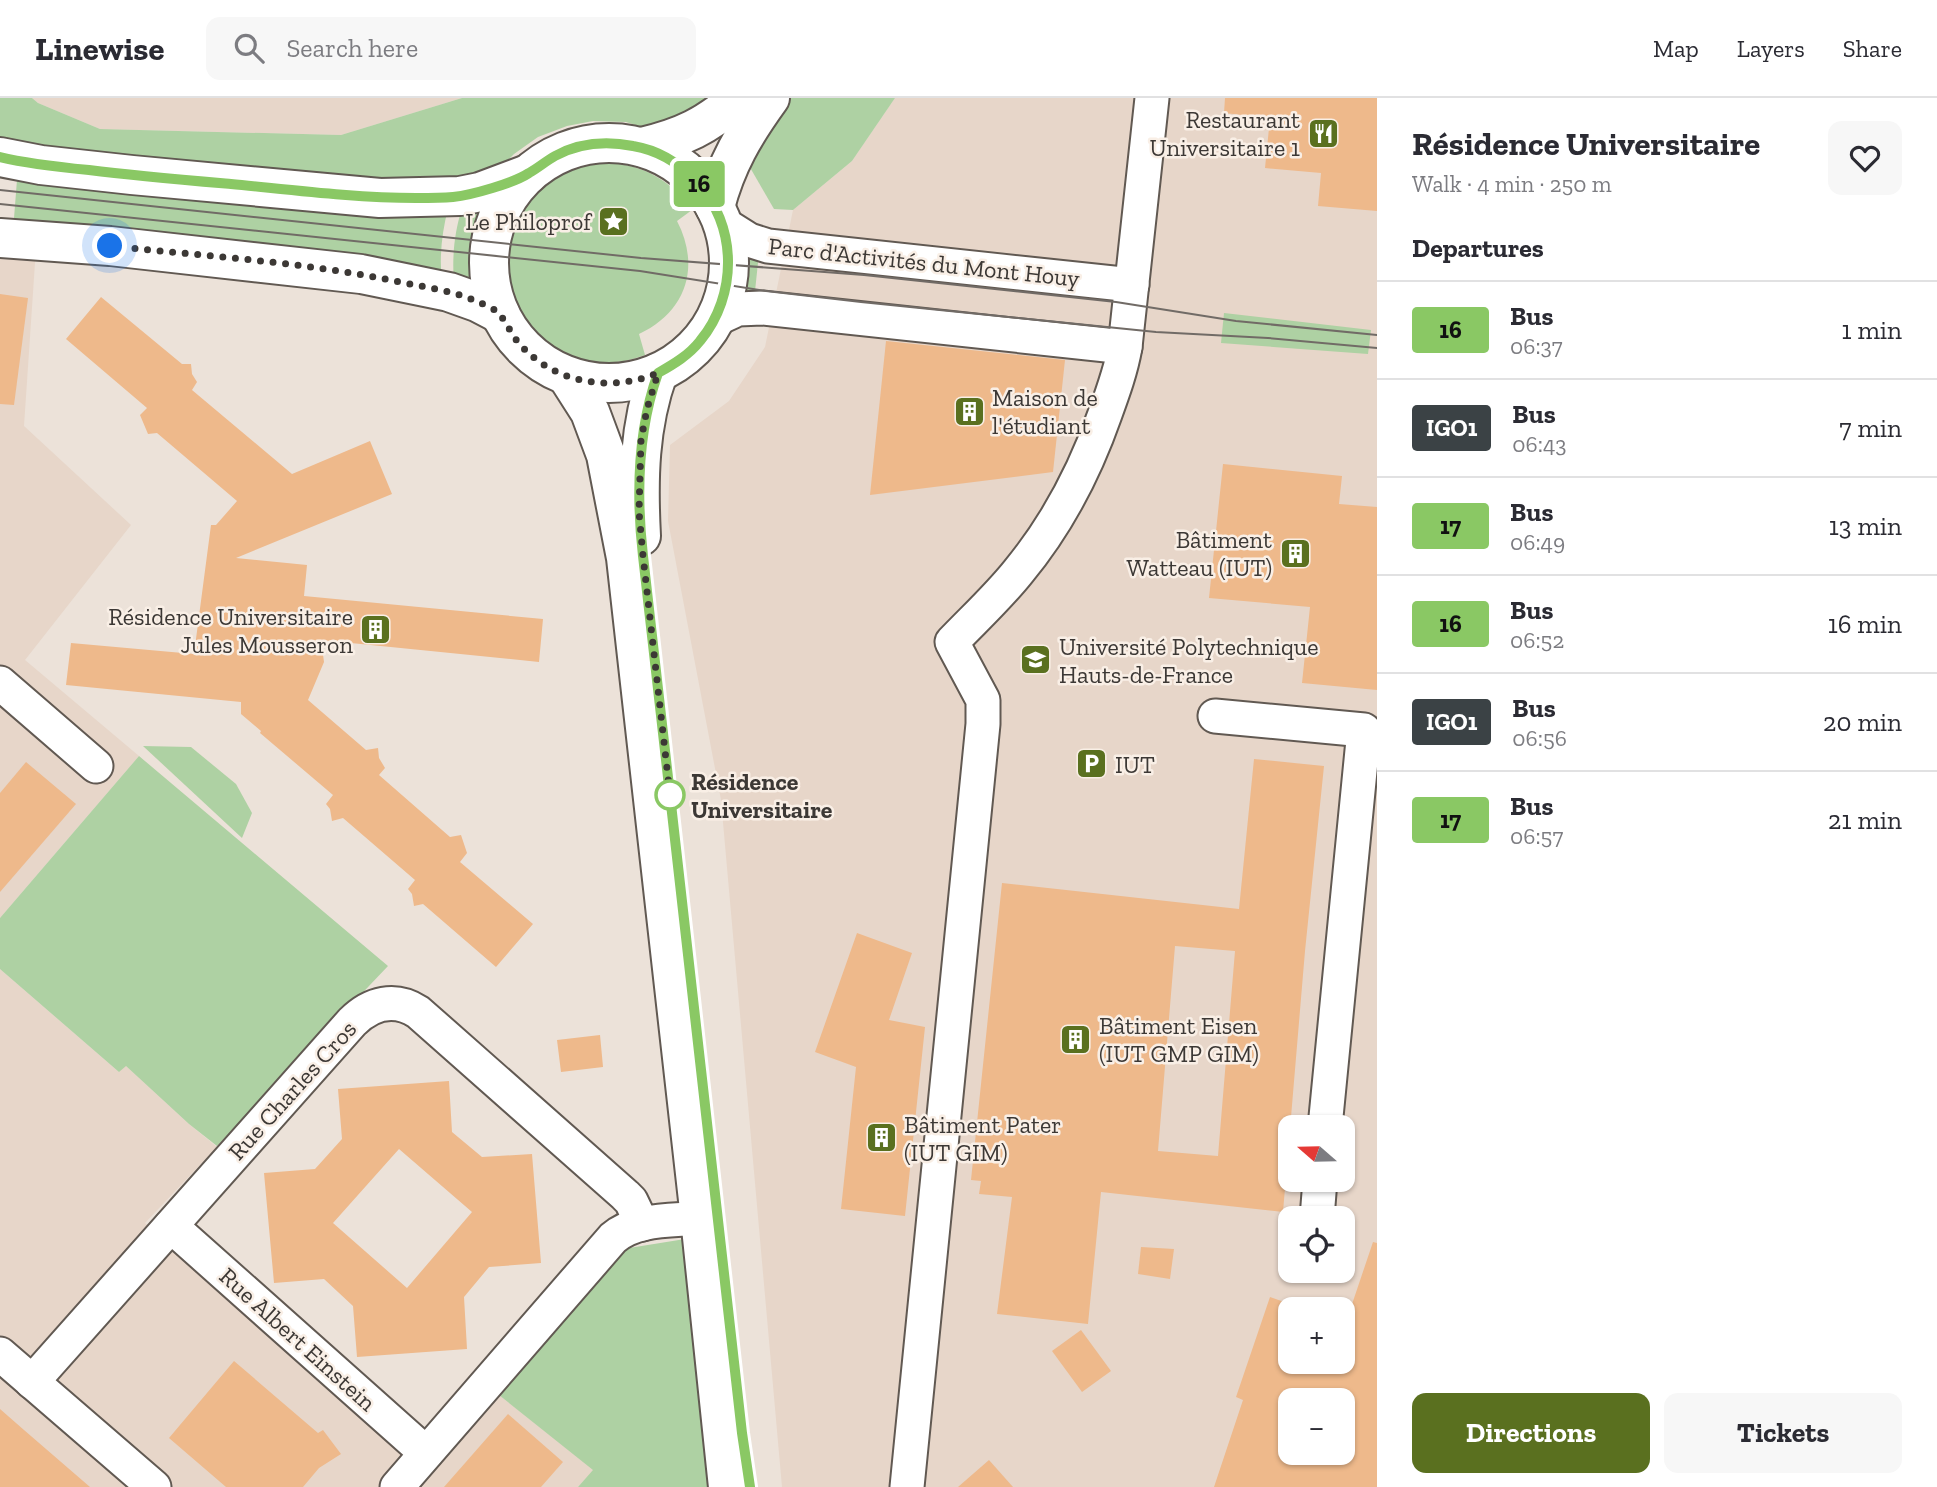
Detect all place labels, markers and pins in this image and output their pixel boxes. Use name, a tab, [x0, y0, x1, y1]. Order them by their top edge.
place label: Restaurant Universitaire 1	[1150, 105, 1300, 162]
restaurant icon: Restaurant Universitaire 1	[1306, 116, 1340, 150]
place icon: Le Philoprof	[597, 204, 631, 238]
place label: Le Philoprof	[465, 207, 593, 236]
place label: Maison de l'étudiant	[992, 383, 1098, 440]
building icon: Maison de l'étudiant	[952, 394, 986, 428]
place label: Bâtiment Watteau (IUT)	[1126, 525, 1272, 582]
building icon: Bâtiment Watteau (IUT)	[1278, 536, 1312, 570]
place label: Résidence Universitaire Jules Mousseron	[108, 602, 353, 659]
building icon: Résidence Universitaire Jules Mousseron	[359, 613, 393, 647]
place label: Université Polytechnique Hauts-de-France	[1059, 632, 1319, 689]
school or university icon: Université Polytechnique Hauts-de-France	[1019, 643, 1053, 677]
parking icon: IUT	[1075, 747, 1109, 781]
place label: IUT	[1115, 750, 1155, 779]
place label: Résidence Universitaire	[691, 767, 833, 824]
marker: Résidence Universitaire	[655, 780, 685, 810]
place label: Bâtiment Eisen (IUT GMP GIM)	[1099, 1011, 1259, 1068]
building icon: Bâtiment Eisen (IUT GMP GIM)	[1059, 1022, 1093, 1056]
place label: Bâtiment Pater (IUT GIM)	[904, 1110, 1061, 1167]
building icon: Bâtiment Pater (IUT GIM)	[864, 1121, 898, 1155]

